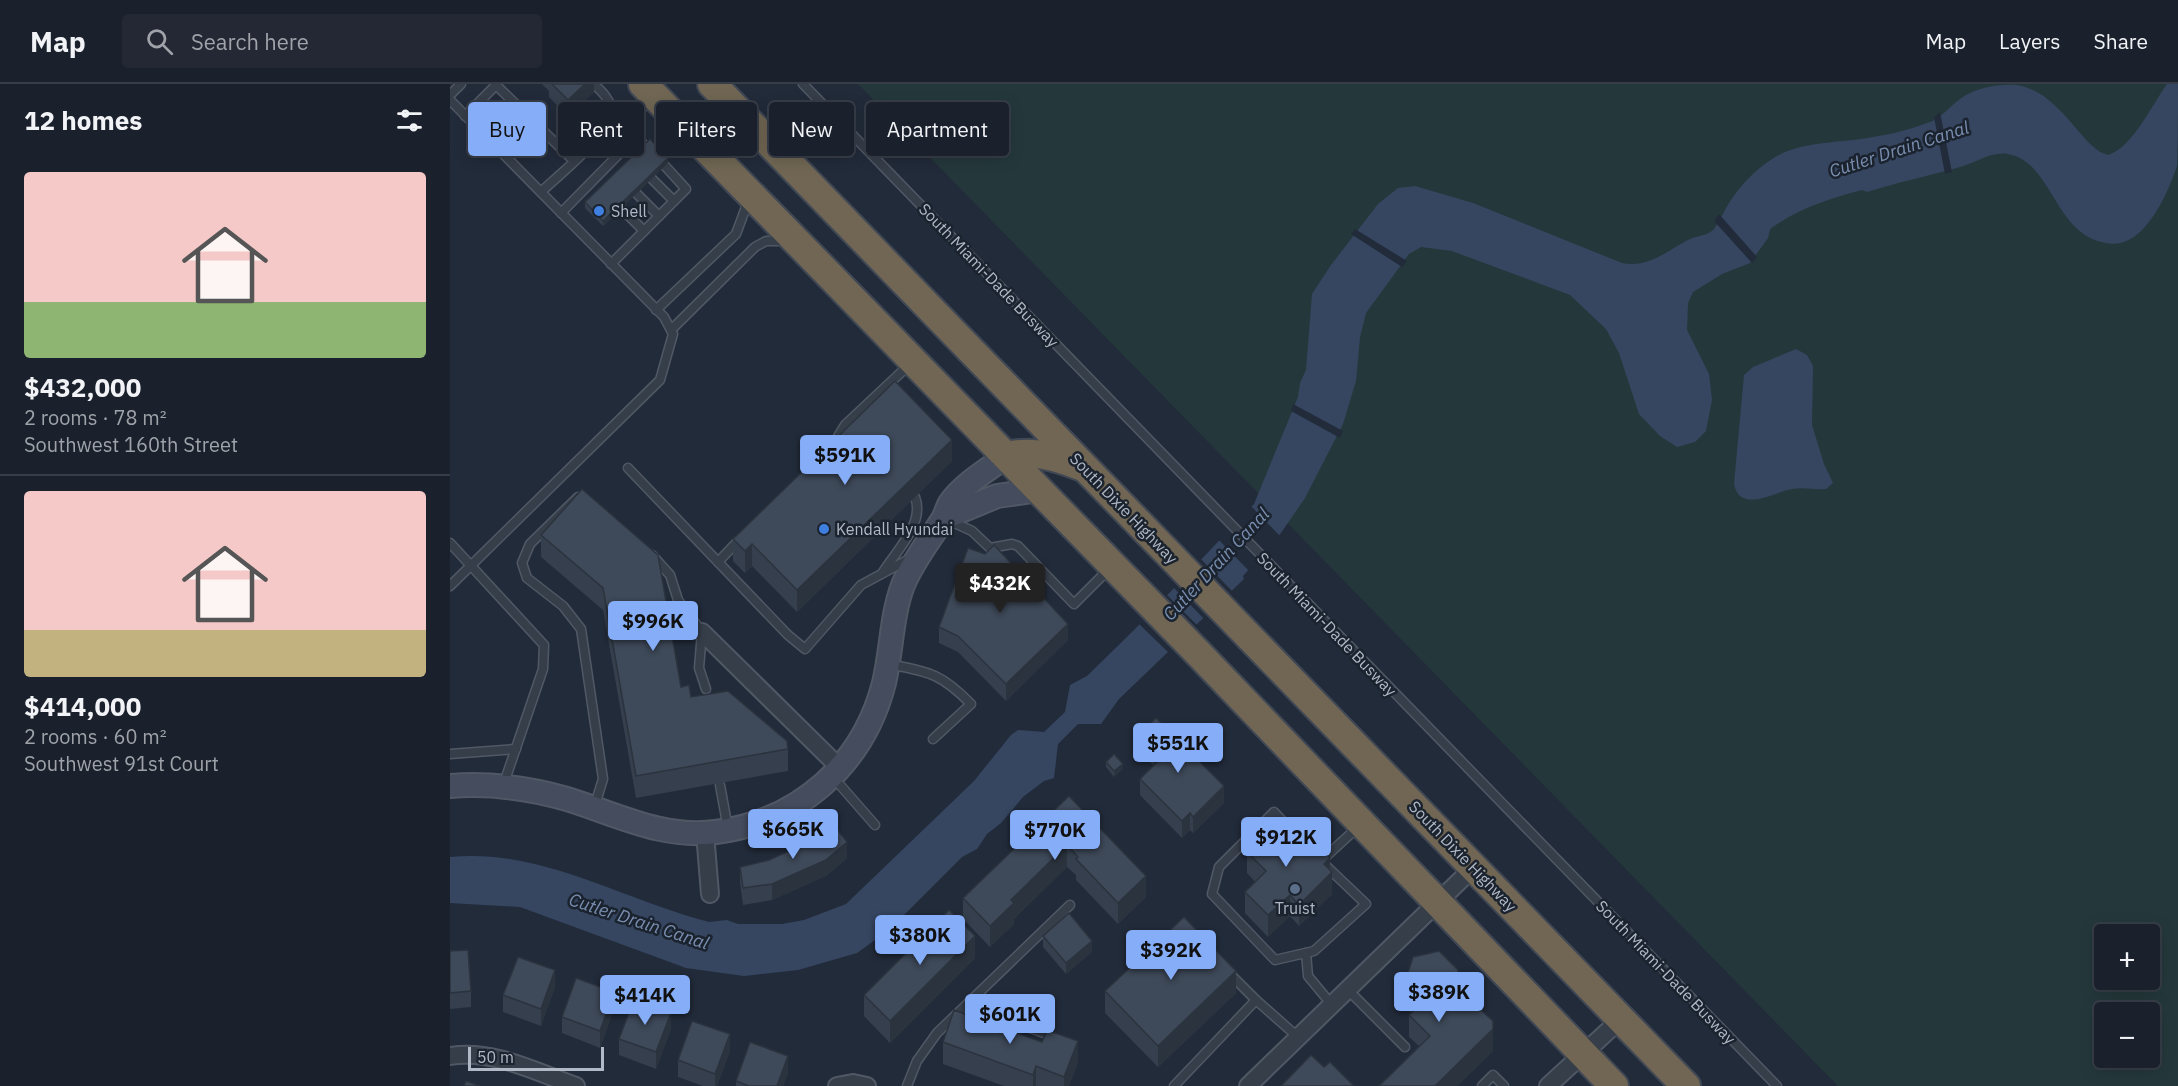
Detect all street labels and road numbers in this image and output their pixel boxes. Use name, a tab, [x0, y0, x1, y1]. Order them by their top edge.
street label: South Miami-Dade Busway	[915, 199, 1063, 351]
street label: South Dixie Highway	[1066, 448, 1182, 568]
street label: South Miami-Dade Busway	[1253, 548, 1401, 700]
street label: South Dixie Highway	[1405, 796, 1521, 916]
street label: South Miami-Dade Busway	[1592, 896, 1740, 1048]

